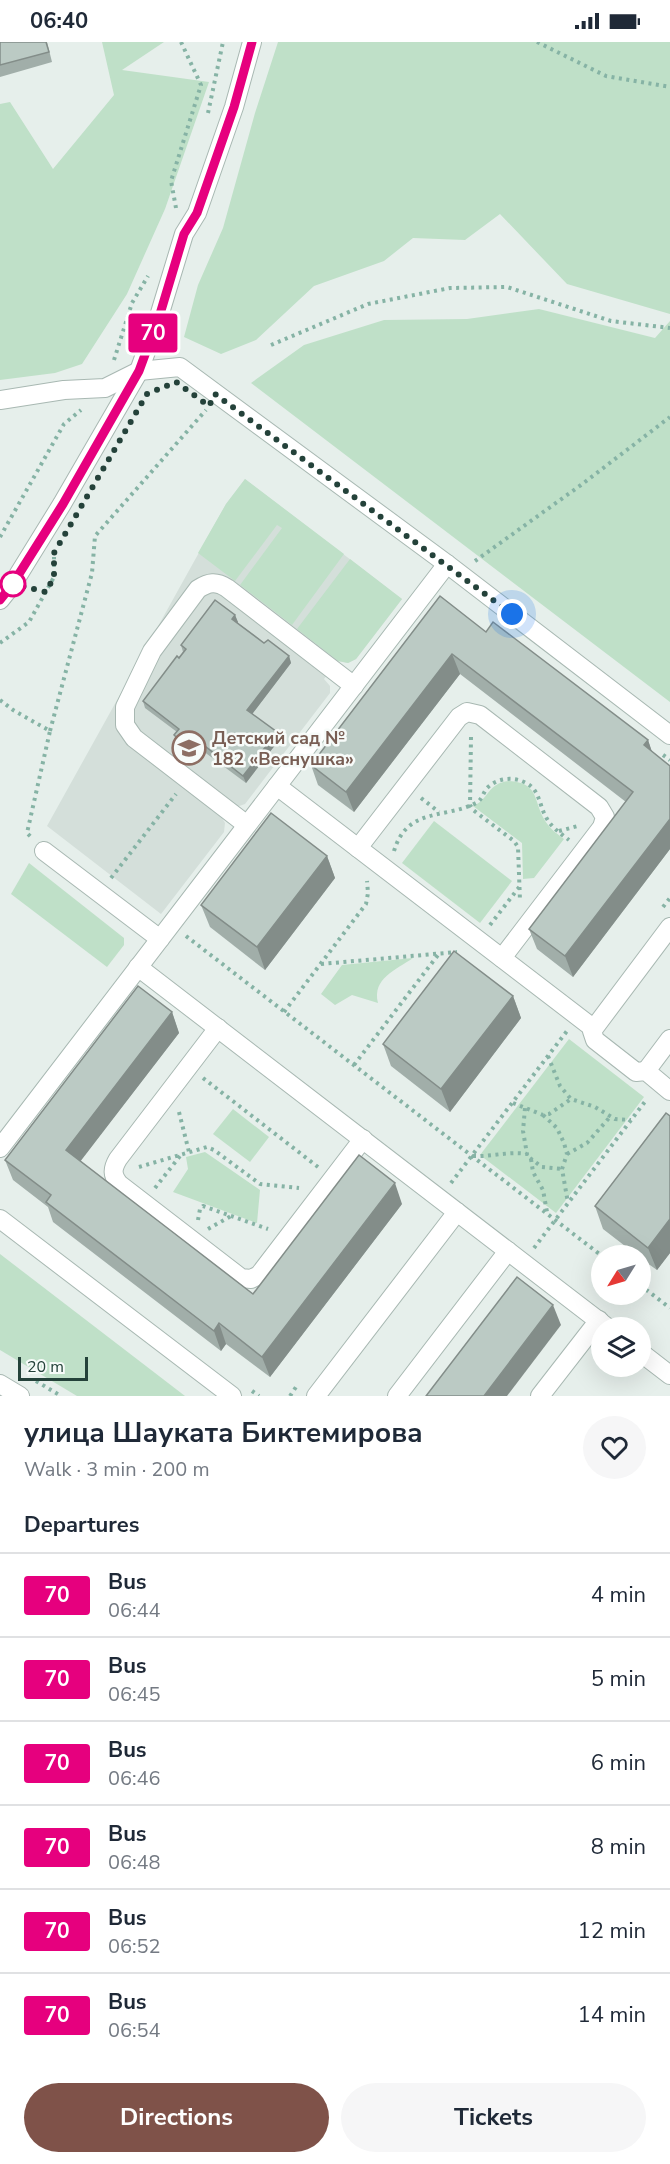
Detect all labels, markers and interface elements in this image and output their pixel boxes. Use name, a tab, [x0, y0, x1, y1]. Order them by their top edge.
text: 06:40	[30, 6, 88, 36]
line badge: 70	[126, 314, 180, 352]
text: 70	[140, 319, 166, 347]
unlabelled marker	[0, 571, 26, 597]
your location	[497, 599, 527, 629]
place label: Детский сад № 182 «Веснушка»	[212, 726, 354, 771]
school or university icon: Детский сад № 182 «Веснушка»	[171, 730, 207, 766]
north arrow	[591, 1245, 651, 1305]
map controls	[591, 1245, 651, 1377]
button: layers	[591, 1317, 651, 1377]
scale bar	[18, 1354, 88, 1382]
text: 20 m	[27, 1356, 64, 1378]
text: улица Шауката Биктемирова	[24, 1414, 423, 1452]
button: heart	[583, 1416, 646, 1479]
text: Walk · 3 min · 200 m	[24, 1456, 210, 1483]
text: Departures	[24, 1510, 139, 1540]
text: Bus	[108, 1567, 147, 1597]
text: 4 min	[591, 1580, 646, 1610]
text: 70	[44, 1581, 70, 1609]
text: 06:44	[108, 1597, 161, 1624]
text: Bus	[108, 1651, 147, 1681]
text: 5 min	[591, 1664, 646, 1694]
text: 70	[44, 1665, 70, 1693]
text: 06:45	[108, 1681, 161, 1708]
text: Bus	[108, 1735, 147, 1765]
text: 6 min	[591, 1748, 646, 1778]
text: 70	[44, 1749, 70, 1777]
text: 06:46	[108, 1765, 161, 1792]
text: Bus	[108, 1819, 147, 1849]
text: 8 min	[591, 1832, 646, 1862]
text: 70	[44, 1833, 70, 1861]
text: 06:48	[108, 1849, 161, 1876]
text: Bus	[108, 1903, 147, 1933]
text: 12 min	[578, 1916, 646, 1946]
text: 70	[44, 1917, 70, 1945]
text: 06:52	[108, 1933, 161, 1960]
text: Bus	[108, 1987, 147, 2017]
text: 14 min	[578, 2000, 646, 2030]
text: 70	[44, 2001, 70, 2029]
text: 06:54	[108, 2017, 161, 2044]
button: Directions	[24, 2083, 329, 2152]
button: Tickets	[341, 2083, 646, 2152]

